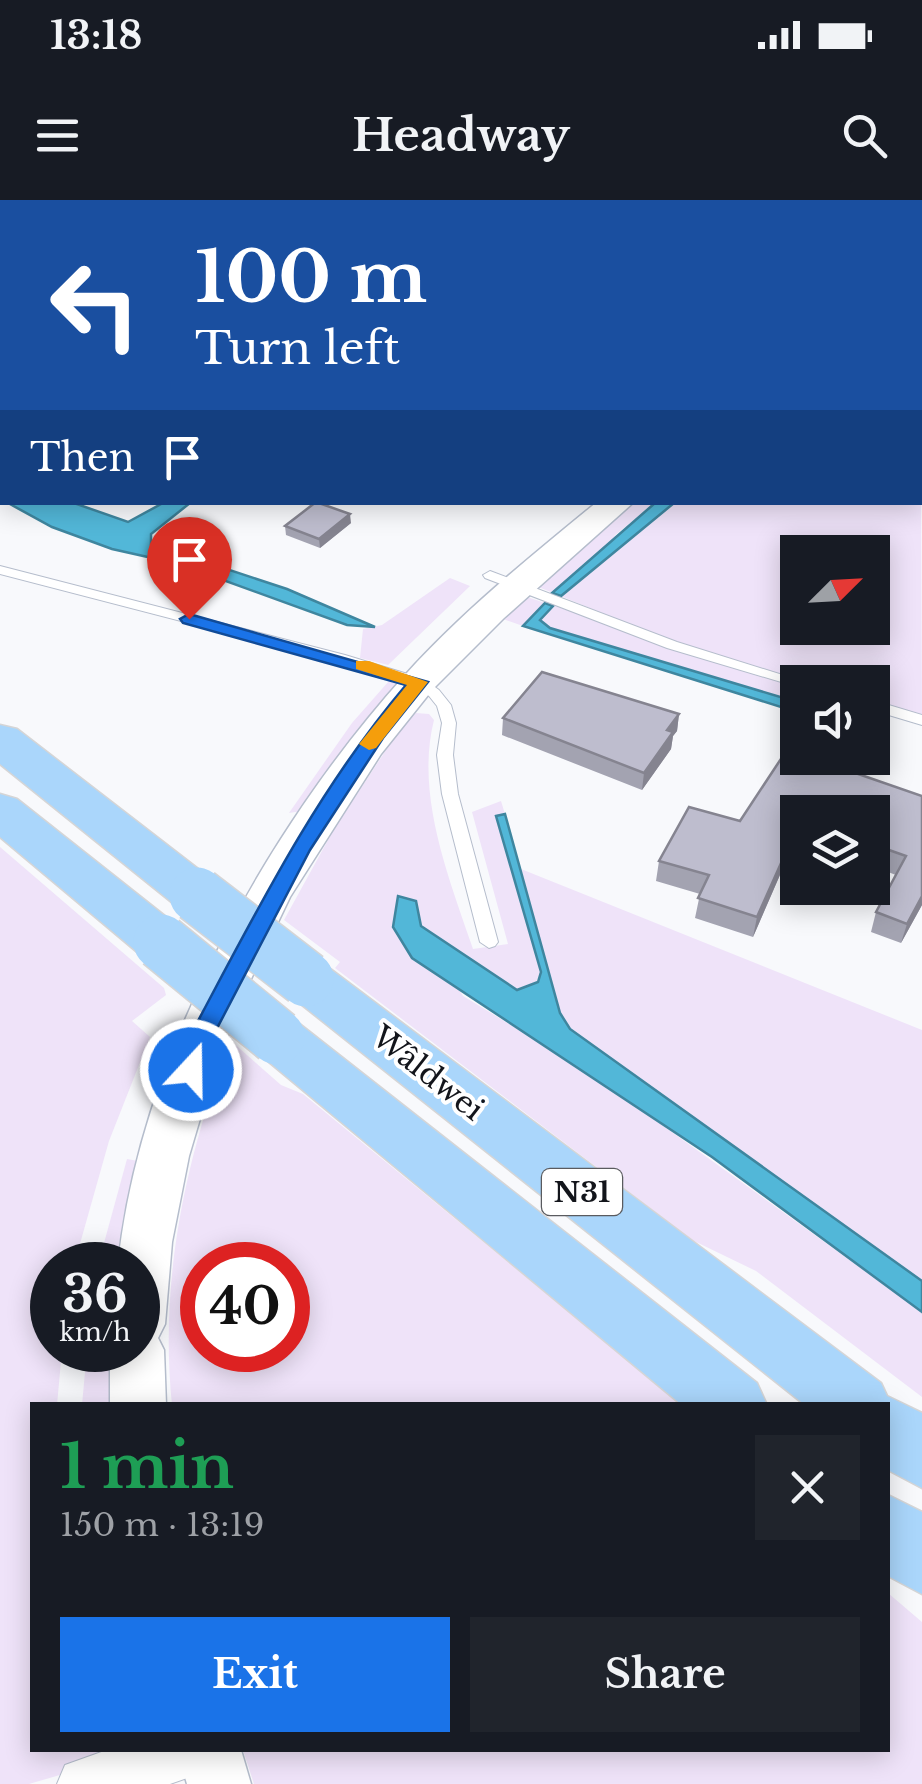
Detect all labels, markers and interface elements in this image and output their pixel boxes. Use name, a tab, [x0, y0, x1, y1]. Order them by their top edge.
text: 13:18	[50, 12, 142, 59]
text: Headway	[352, 107, 570, 163]
icon: menu	[30, 108, 85, 163]
icon: search	[837, 108, 892, 163]
text: 100 m	[195, 234, 427, 321]
icon: left	[30, 240, 160, 370]
text: Turn left	[195, 320, 400, 376]
icon: arrive	[155, 430, 210, 485]
text: Then	[30, 434, 135, 481]
pin	[147, 517, 232, 620]
icon: arrive	[162, 532, 217, 587]
north arrow	[780, 535, 890, 645]
map controls	[780, 535, 890, 905]
button: sound	[780, 665, 890, 775]
button: layers	[780, 795, 890, 905]
street label: Wâldwei	[364, 1017, 491, 1128]
position arrow	[139, 1018, 243, 1122]
road number: N31	[542, 1169, 622, 1215]
speed limit sign: 40	[180, 1242, 310, 1372]
text: 36	[62, 1263, 128, 1326]
text: km/h	[60, 1317, 130, 1348]
text: 1 min	[60, 1430, 234, 1504]
button: close	[755, 1435, 860, 1540]
text: 150 m · 13:19	[60, 1505, 264, 1545]
button: Exit	[60, 1617, 450, 1732]
button: Share	[470, 1617, 860, 1732]

